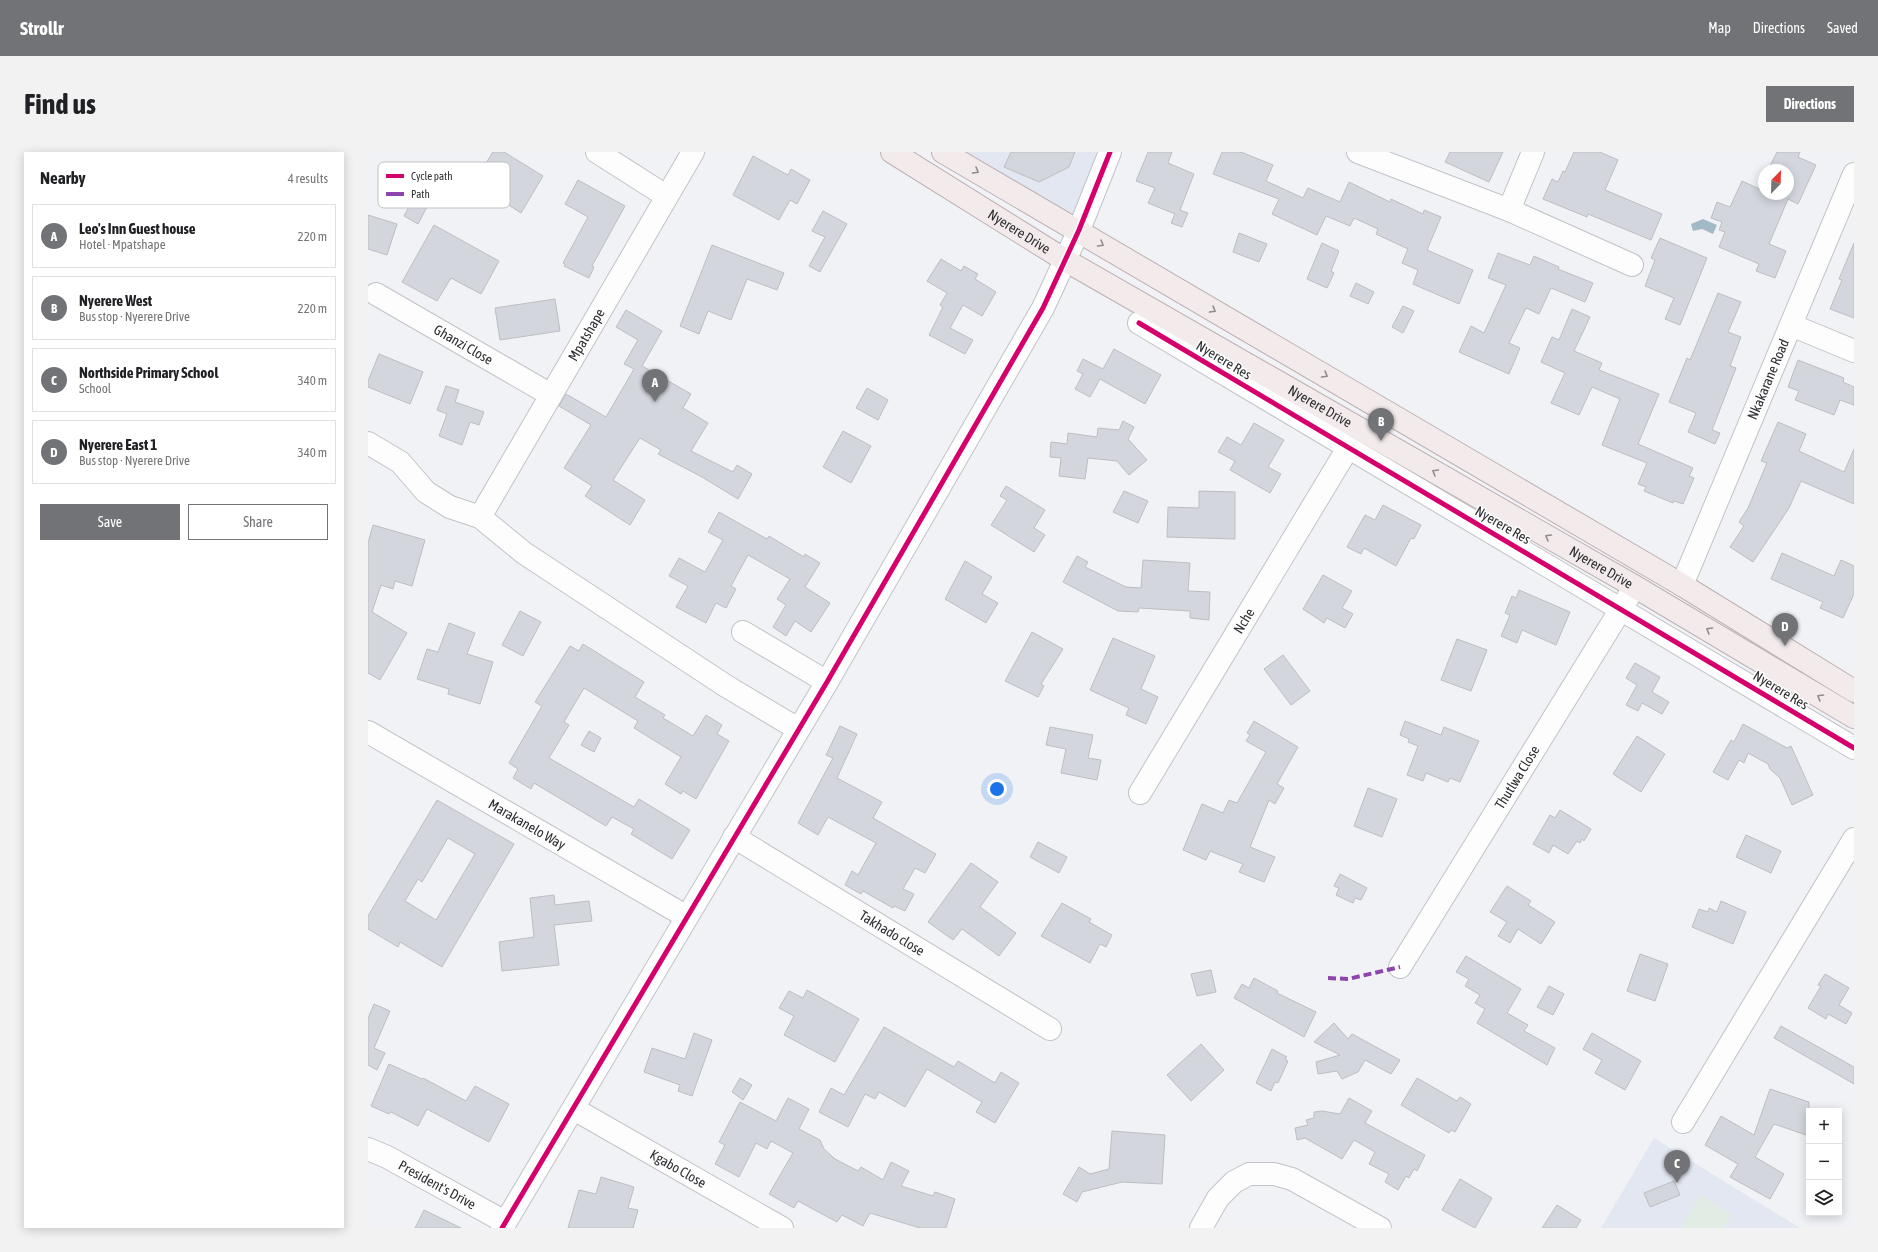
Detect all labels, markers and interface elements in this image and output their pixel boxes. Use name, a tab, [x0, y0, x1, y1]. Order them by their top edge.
text: Strollr	[20, 17, 64, 39]
text: Map	[1708, 20, 1731, 36]
text: Directions	[1753, 20, 1805, 36]
text: Saved	[1827, 20, 1858, 36]
button: Directions	[1766, 86, 1854, 122]
text: Find us	[24, 88, 96, 120]
legend	[378, 162, 510, 208]
north arrow	[1758, 164, 1794, 200]
one-way arrow	[972, 167, 980, 174]
text: Nearby	[40, 168, 86, 188]
text: Cycle path	[411, 170, 453, 182]
text: 4 results	[288, 171, 328, 186]
text: Path	[411, 188, 430, 200]
street label: Nyerere Drive	[985, 206, 1053, 257]
text: Leo's Inn Guest house	[79, 220, 196, 237]
text: A	[51, 229, 57, 244]
text: 220 m	[298, 229, 327, 244]
text: Hotel · Mpatshape	[79, 237, 166, 252]
one-way arrow	[1097, 239, 1104, 246]
text: Nyerere West	[79, 292, 152, 309]
text: B	[51, 301, 57, 316]
text: 220 m	[298, 301, 327, 316]
one-way arrow	[1209, 305, 1216, 312]
street label: Mpatshape	[565, 306, 608, 364]
text: Bus stop · Nyerere Drive	[79, 309, 190, 324]
street label: Ghanzi Close	[431, 321, 496, 368]
street label: Nyerere Res	[1194, 337, 1254, 383]
street label: Nkakarane Road	[1744, 337, 1792, 422]
text: Northside Primary School	[79, 364, 218, 381]
pin: A	[642, 369, 668, 402]
one-way arrow	[1321, 371, 1328, 378]
text: C	[51, 373, 57, 388]
text: 340 m	[298, 373, 327, 388]
text: School	[79, 381, 111, 396]
street label: Nyerere Drive	[1286, 382, 1355, 431]
pin: B	[1368, 408, 1394, 441]
text: Nyerere East 1	[79, 436, 157, 453]
text: D	[50, 445, 58, 460]
text: 340 m	[298, 445, 327, 460]
text: Bus stop · Nyerere Drive	[79, 453, 190, 468]
one-way arrow	[1432, 469, 1439, 476]
street label: Nyerere Res	[1472, 503, 1534, 547]
button: Save	[40, 504, 180, 540]
button: Share	[188, 504, 328, 540]
one-way arrow	[1545, 534, 1552, 541]
street label: Nyerere Drive	[1567, 543, 1636, 592]
street label: Nche	[1230, 605, 1258, 636]
pin: D	[1772, 613, 1798, 646]
one-way arrow	[1706, 628, 1713, 635]
street label: Nyerere Res	[1751, 667, 1811, 713]
one-way arrow	[1817, 694, 1824, 701]
street label: Thutlwa Close	[1492, 743, 1543, 812]
your location	[987, 779, 1007, 799]
street label: Marakanelo Way	[486, 796, 569, 853]
street label: Takhado close	[857, 907, 927, 959]
map controls	[1806, 1108, 1842, 1216]
button: +	[1806, 1108, 1842, 1144]
button: −	[1806, 1144, 1842, 1180]
street label: Kgabo Close	[647, 1146, 709, 1191]
pin: C	[1664, 1150, 1690, 1183]
street label: President's Drive	[396, 1157, 479, 1212]
button: layers	[1806, 1180, 1842, 1216]

